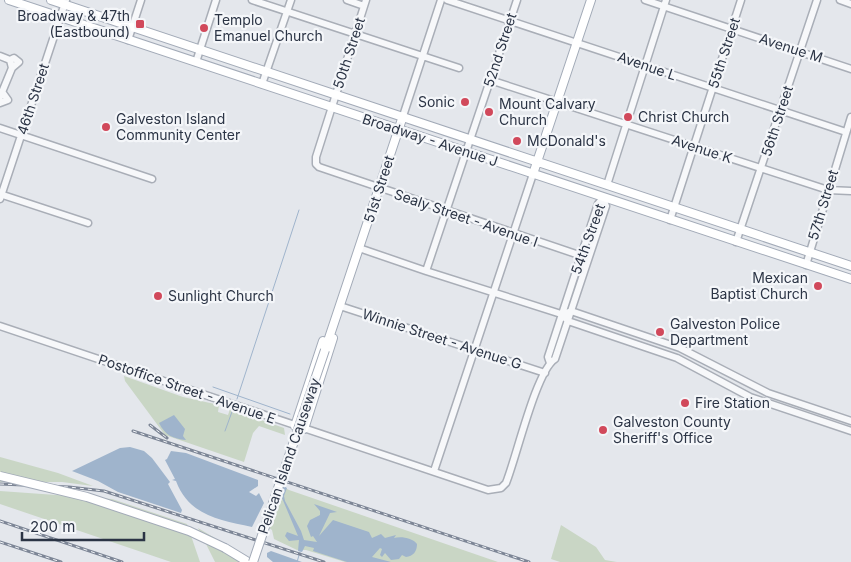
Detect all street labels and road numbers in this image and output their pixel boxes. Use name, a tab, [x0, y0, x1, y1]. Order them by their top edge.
street label: 52nd Street	[479, 10, 520, 89]
street label: 50th Street	[329, 15, 368, 91]
street label: 55th Street	[704, 15, 743, 90]
street label: Avenue M	[757, 29, 825, 66]
street label: Avenue L	[616, 48, 679, 84]
street label: 46th Street	[13, 61, 52, 137]
street label: 56th Street	[757, 83, 796, 158]
street label: Broadway - Avenue J	[360, 110, 500, 169]
street label: Avenue K	[670, 131, 735, 166]
street label: 51st Street	[360, 153, 397, 225]
street label: 57th Street	[804, 167, 841, 242]
street label: Sealy Street - Avenue I	[392, 185, 540, 250]
street label: 54th Street	[567, 201, 608, 276]
street label: Winnie Street - Avenue G	[360, 305, 524, 372]
street label: Postoffice Street - Avenue E	[96, 350, 278, 427]
street label: Pelican Island Causeway	[254, 375, 323, 536]

